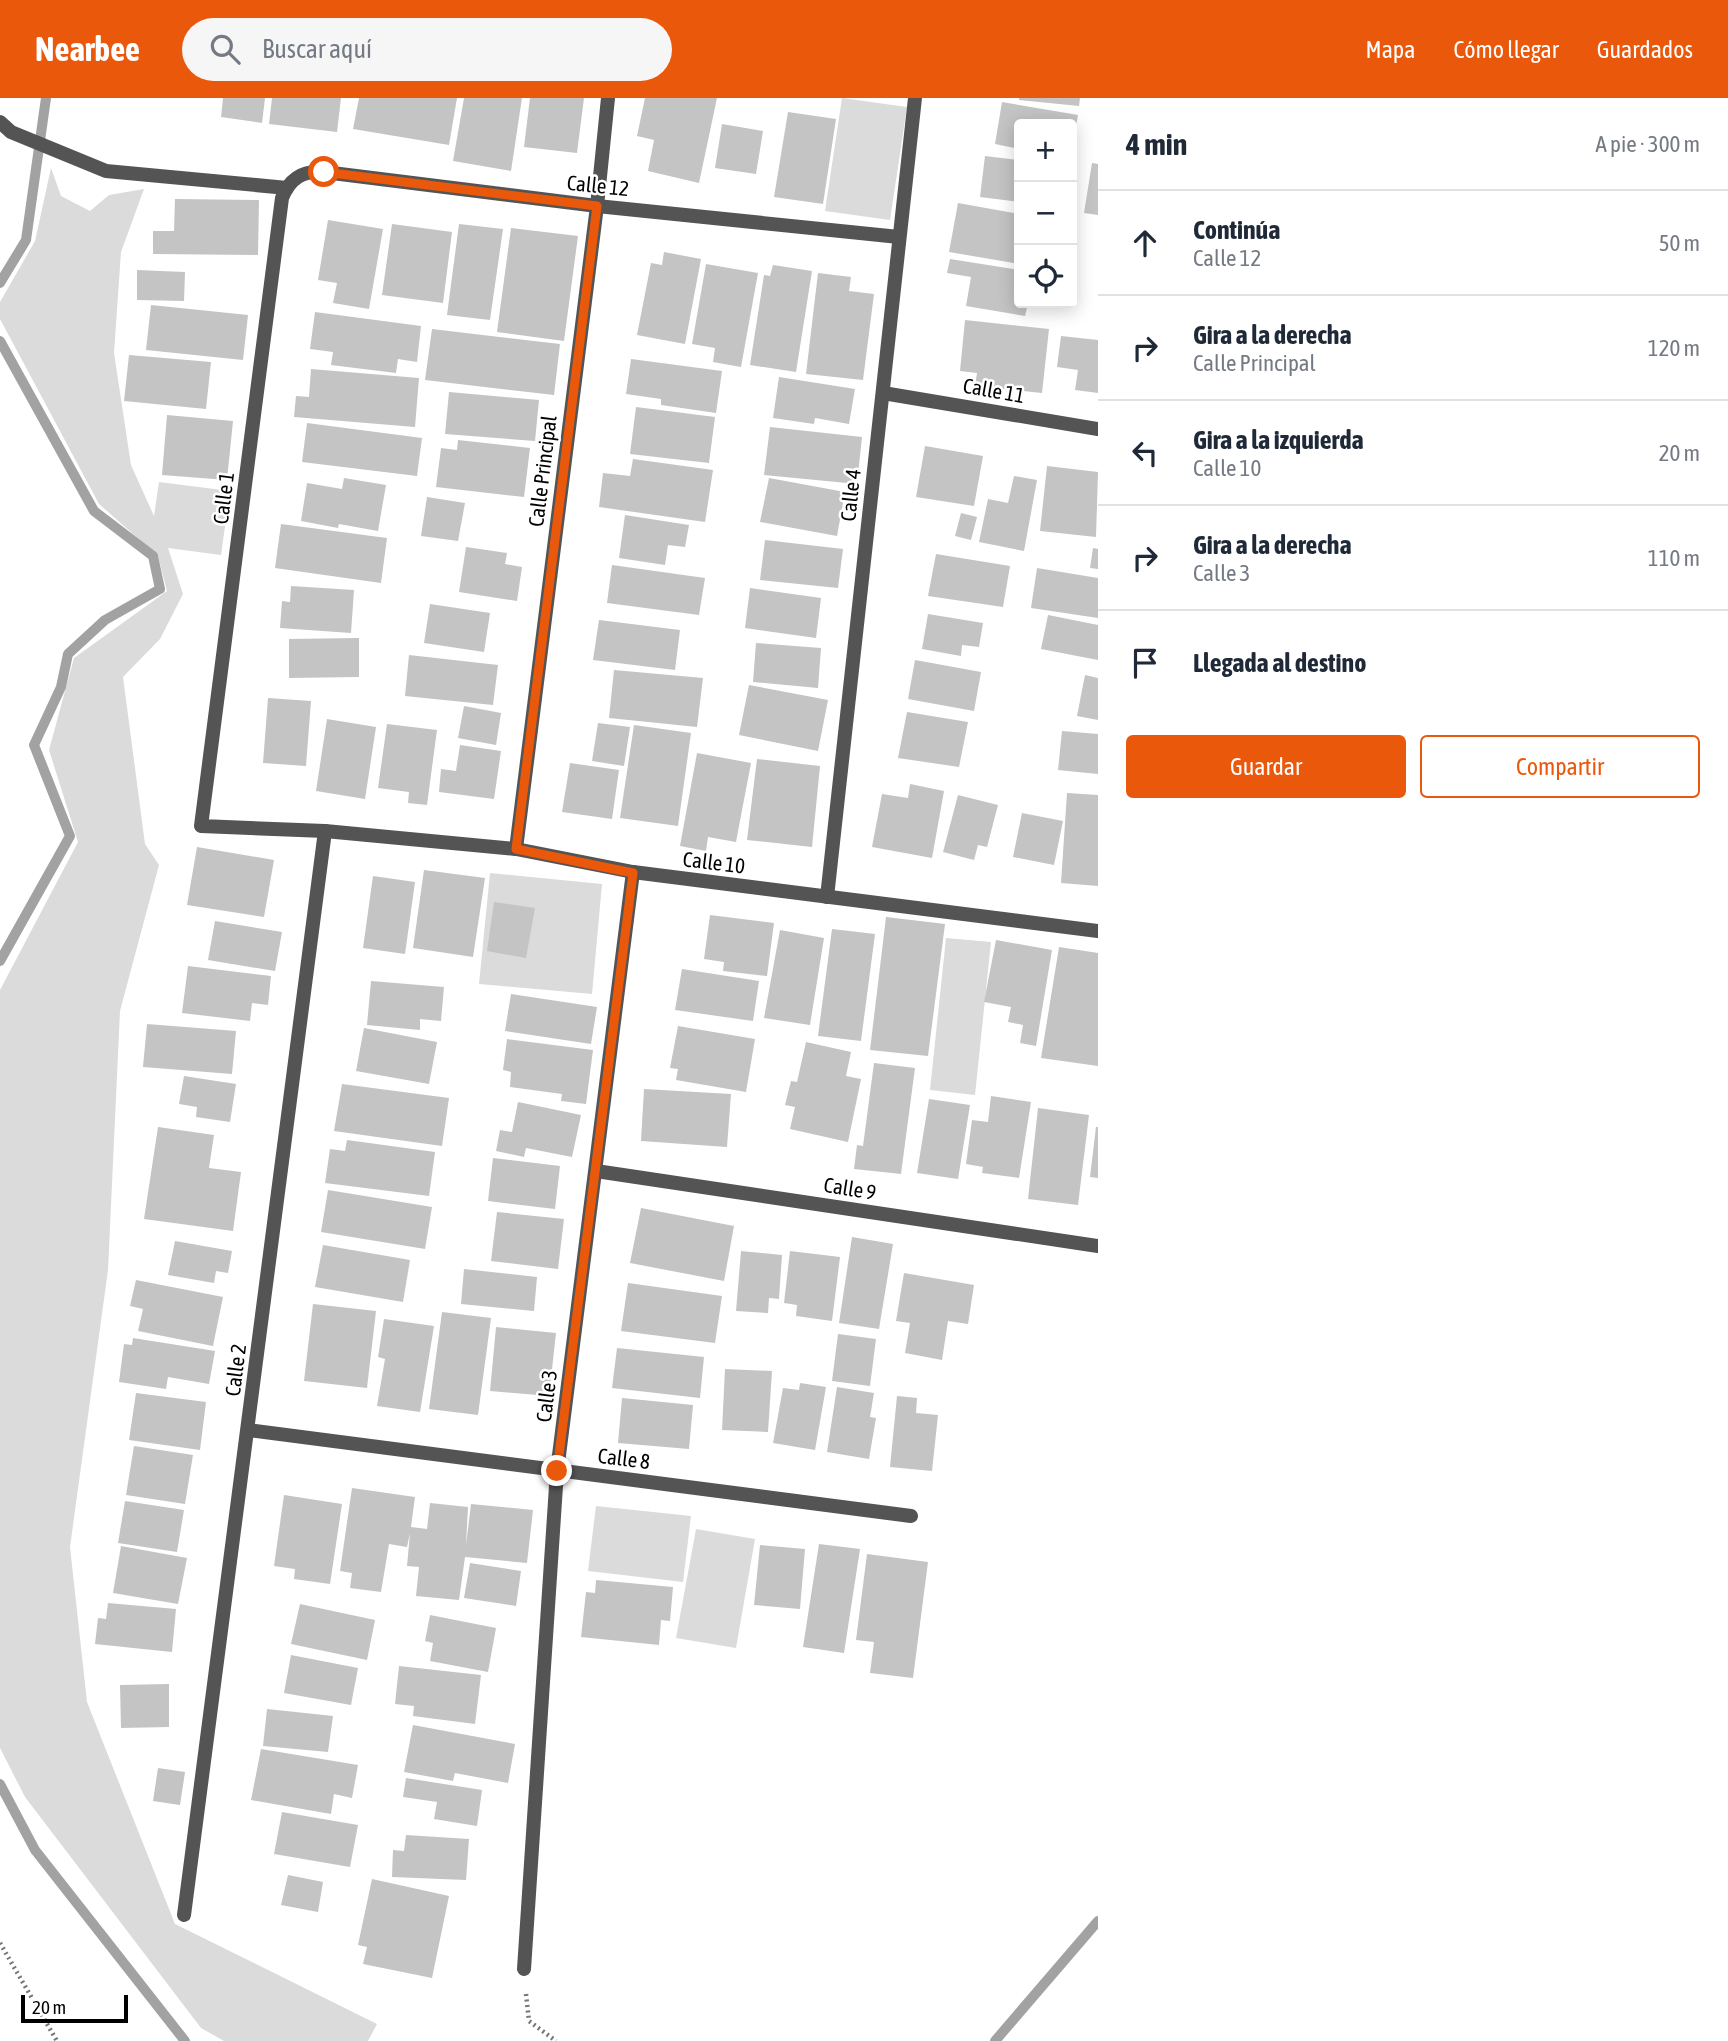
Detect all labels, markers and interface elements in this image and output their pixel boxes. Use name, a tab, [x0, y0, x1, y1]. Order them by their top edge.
search box	[182, 18, 672, 81]
text: Nearbee	[35, 30, 140, 68]
icon: search	[206, 30, 244, 68]
text: Buscar aquí	[262, 34, 372, 64]
text: Mapa	[1366, 36, 1415, 63]
text: Cómo llegar	[1453, 36, 1559, 63]
text: Guardados	[1597, 36, 1693, 63]
map controls	[1014, 119, 1077, 308]
button: +	[1014, 119, 1077, 182]
text: 4 min	[1126, 127, 1187, 161]
text: A pie · 300 m	[1596, 131, 1700, 157]
route start	[308, 156, 339, 187]
street label: Calle 12	[566, 170, 630, 200]
button: −	[1014, 182, 1077, 245]
text: Continúa	[1193, 215, 1280, 245]
icon: ahead	[1126, 224, 1164, 262]
text: 50 m	[1659, 230, 1700, 256]
button: locate	[1014, 245, 1077, 308]
text: Calle 12	[1193, 245, 1261, 271]
text: Gira a la derecha	[1193, 320, 1352, 350]
icon: right	[1126, 329, 1164, 367]
text: 120 m	[1648, 335, 1700, 361]
text: Calle Principal	[1193, 350, 1316, 376]
street label: Calle 11	[961, 373, 1027, 407]
street label: Calle Principal	[523, 414, 561, 528]
text: Gira a la izquierda	[1193, 425, 1364, 455]
icon: left	[1126, 434, 1164, 472]
text: 20 m	[1659, 440, 1700, 466]
text: Calle 10	[1193, 455, 1261, 481]
street label: Calle 4	[835, 468, 865, 522]
street label: Calle 1	[208, 471, 238, 525]
text: Gira a la derecha	[1193, 530, 1352, 560]
icon: right	[1126, 539, 1164, 577]
text: 110 m	[1648, 545, 1700, 571]
text: Calle 3	[1193, 560, 1250, 586]
icon: arrive	[1126, 644, 1164, 682]
text: Llegada al destino	[1193, 648, 1366, 678]
button: Guardar	[1126, 735, 1406, 798]
button: Compartir	[1420, 735, 1700, 798]
street label: Calle 10	[682, 846, 746, 878]
street label: Calle 9	[822, 1172, 878, 1204]
street label: Calle 2	[220, 1343, 250, 1397]
street label: Calle 3	[531, 1369, 561, 1423]
street label: Calle 8	[597, 1443, 652, 1473]
route end	[541, 1455, 572, 1486]
scale bar	[21, 1992, 128, 2024]
text: 20 m	[32, 1996, 66, 2018]

